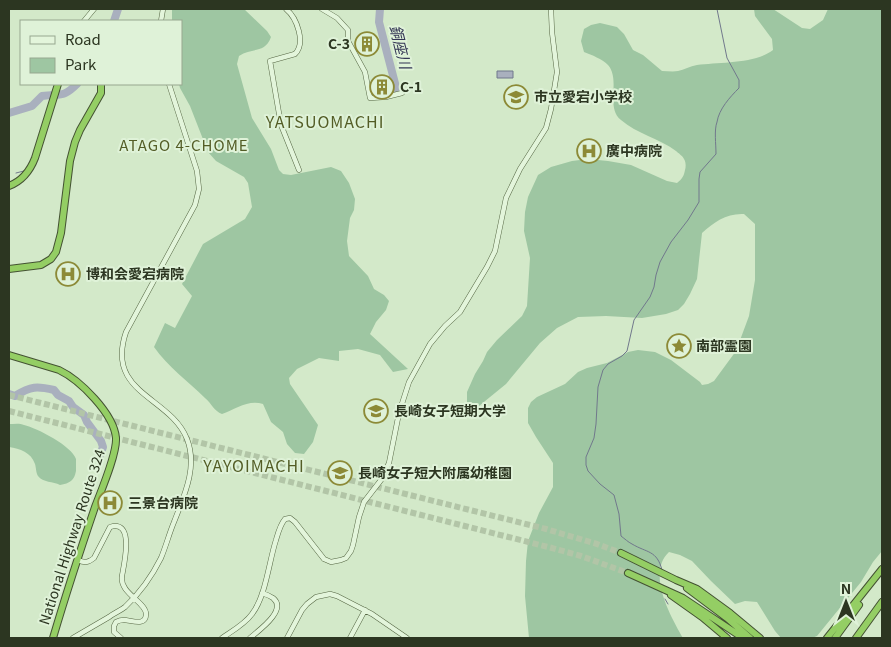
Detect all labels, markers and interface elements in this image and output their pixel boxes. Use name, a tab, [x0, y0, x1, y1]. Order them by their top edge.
legend	[20, 20, 182, 85]
water label: 銅座川	[386, 22, 418, 73]
text: Road	[65, 28, 101, 49]
building icon: C-3	[354, 31, 380, 57]
place label: C-3	[328, 33, 350, 53]
text: Park	[65, 53, 97, 74]
building icon: C-1	[369, 74, 395, 100]
place label: C-1	[400, 76, 422, 96]
school or university icon: 市立愛宕小学校	[503, 84, 529, 110]
place label: 市立愛宕小学校	[534, 86, 632, 106]
district label: YATSUOMACHI	[265, 109, 384, 133]
district label: ATAGO 4-CHOME	[119, 134, 249, 155]
hospital icon: 廣中病院	[576, 138, 602, 164]
place label: 廣中病院	[606, 140, 662, 160]
hospital icon: 博和会愛宕病院	[55, 261, 81, 287]
place label: 博和会愛宕病院	[86, 263, 184, 283]
place icon: 南部霊園	[666, 333, 692, 359]
place label: 南部霊園	[696, 335, 752, 355]
school or university icon: 長崎女子短期大学	[363, 398, 389, 424]
place label: 長崎女子短期大学	[394, 400, 506, 420]
street label: National Highway Route 324	[33, 446, 109, 627]
district label: YAYOIMACHI	[202, 453, 305, 477]
school or university icon: 長崎女子短大附属幼稚園	[327, 460, 353, 486]
place label: 長崎女子短大附属幼稚園	[358, 462, 512, 482]
hospital icon: 三景台病院	[97, 490, 123, 516]
place label: 三景台病院	[128, 492, 198, 512]
north arrow	[821, 577, 871, 627]
text: N	[841, 578, 851, 598]

